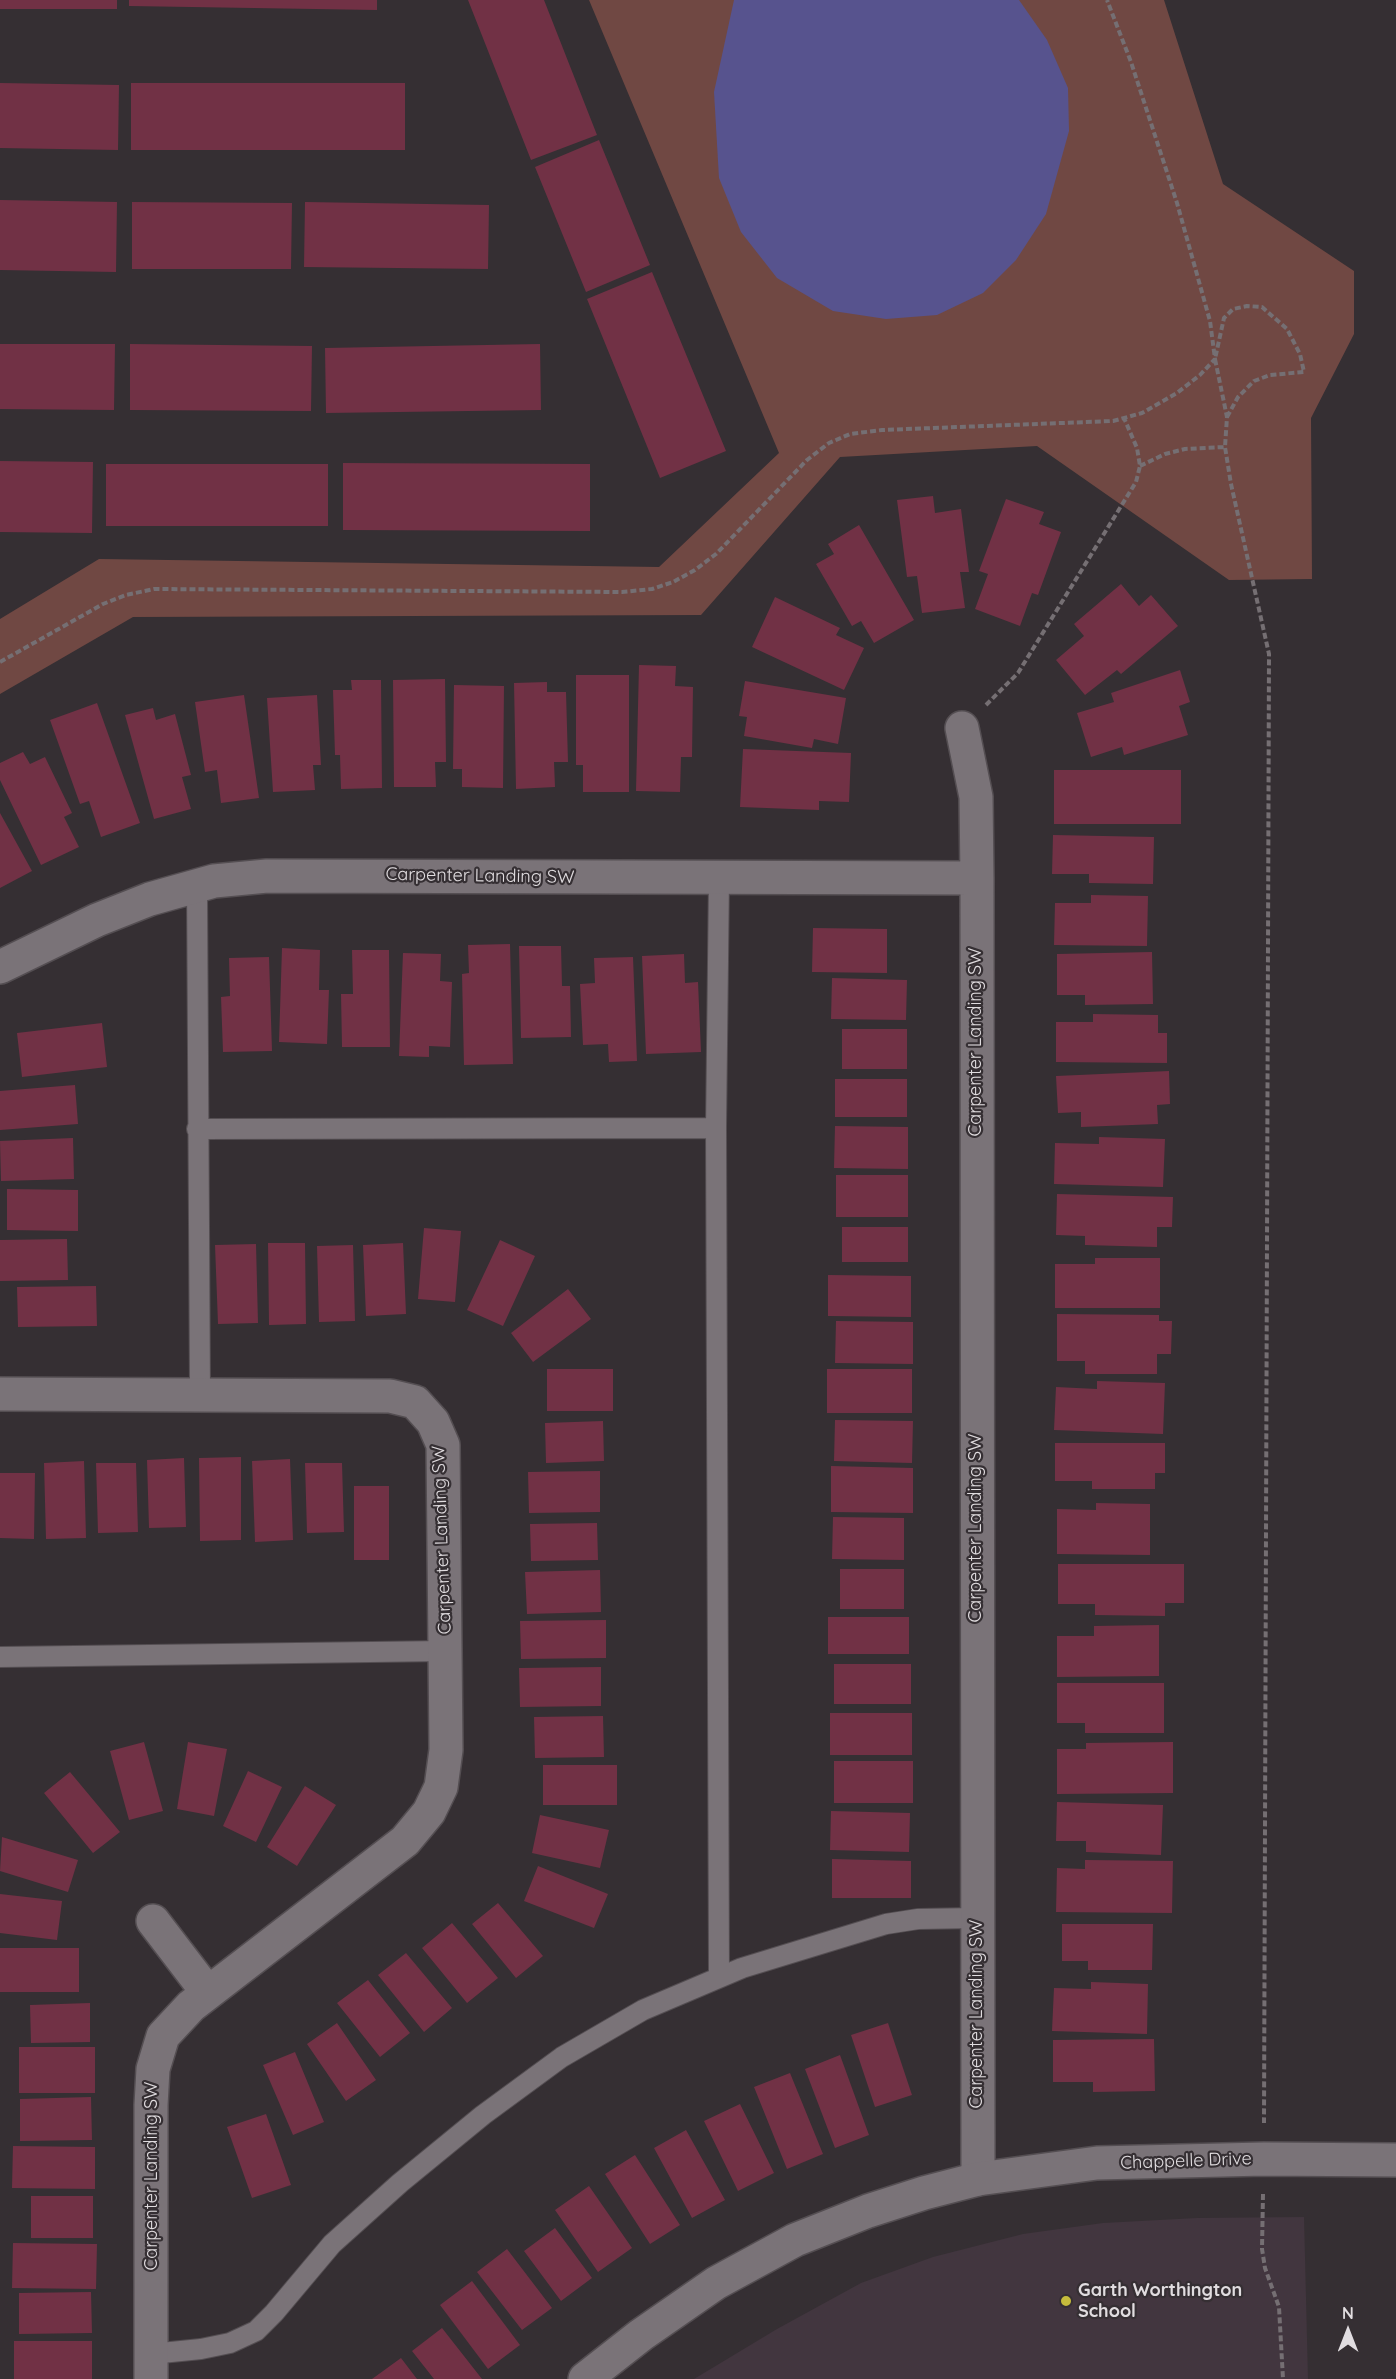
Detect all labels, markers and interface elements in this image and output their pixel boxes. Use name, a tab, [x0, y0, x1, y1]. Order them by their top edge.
street label: Carpenter Landing SW	[385, 864, 575, 888]
street label: Carpenter Landing SW	[965, 948, 987, 1136]
street label: Carpenter Landing SW	[965, 1434, 987, 1622]
street label: Carpenter Landing SW	[428, 1445, 456, 1635]
street label: Carpenter Landing SW	[966, 1920, 988, 2108]
street label: Carpenter Landing SW	[141, 2082, 163, 2270]
street label: Chappelle Drive	[1120, 2148, 1252, 2174]
place label: Garth Worthington School	[1078, 2280, 1242, 2322]
marker: Garth Worthington School	[1059, 2294, 1073, 2308]
north arrow	[1318, 2301, 1378, 2361]
text: N	[1342, 2303, 1354, 2323]

